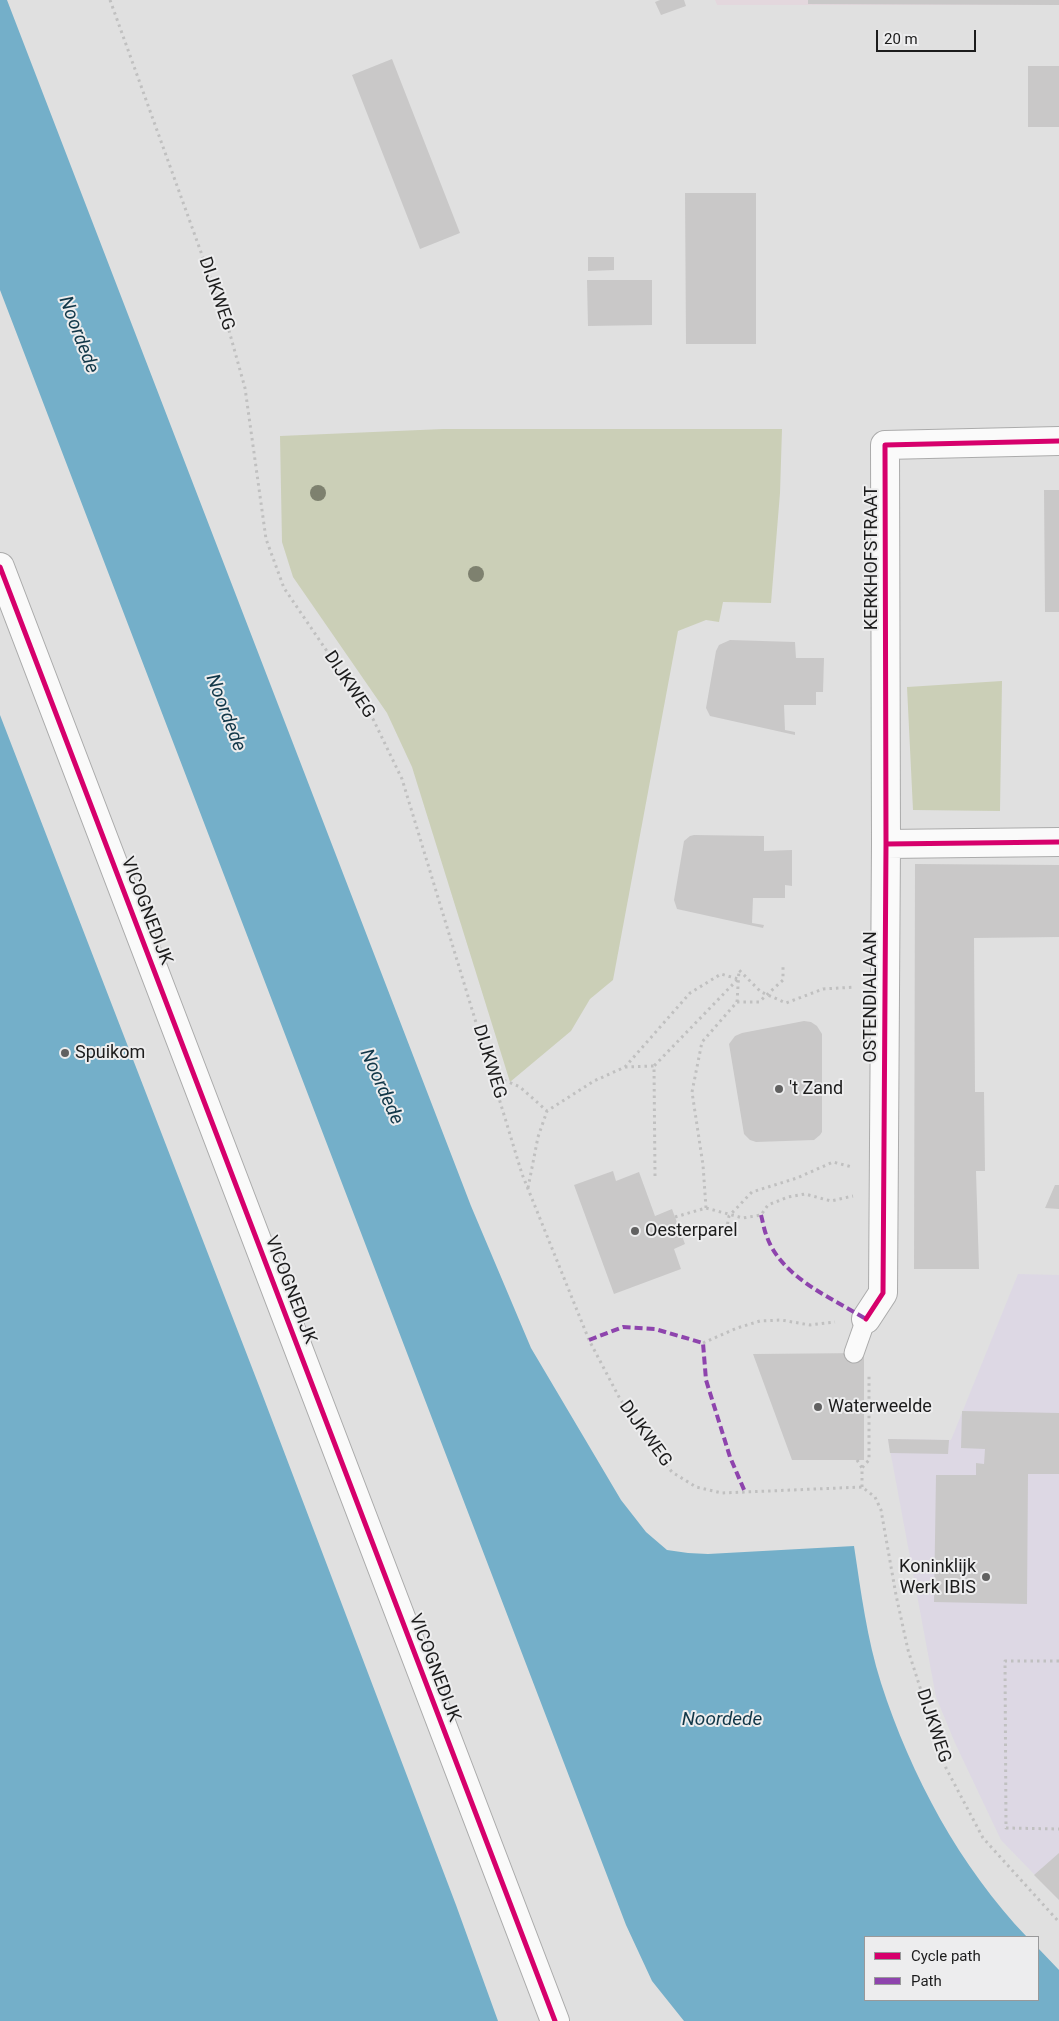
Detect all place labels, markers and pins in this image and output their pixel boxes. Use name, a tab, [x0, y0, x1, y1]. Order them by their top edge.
place label: Spuikom	[75, 1042, 145, 1064]
marker: Spuikom	[59, 1047, 71, 1059]
place label: 't Zand	[789, 1078, 843, 1100]
marker: 't Zand	[773, 1083, 785, 1095]
place label: Oesterparel	[645, 1220, 738, 1242]
marker: Oesterparel	[629, 1225, 641, 1237]
place label: Waterweelde	[828, 1396, 932, 1418]
marker: Waterweelde	[812, 1401, 824, 1413]
place label: Koninklijk Werk IBIS	[899, 1556, 976, 1598]
marker: Koninklijk Werk IBIS	[980, 1571, 992, 1583]

